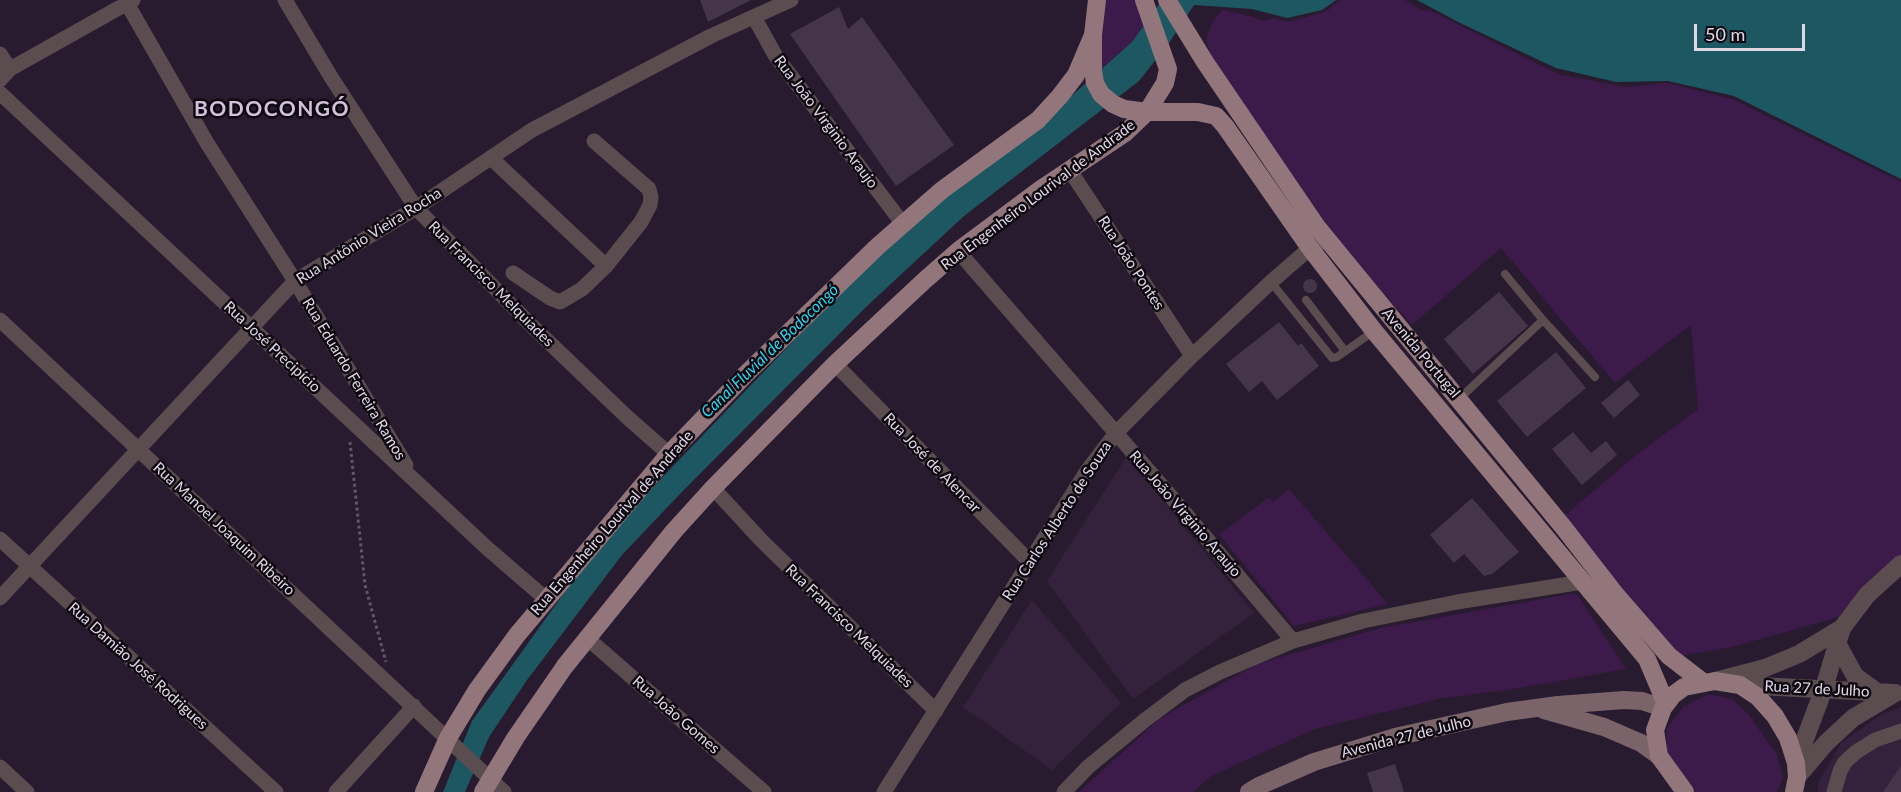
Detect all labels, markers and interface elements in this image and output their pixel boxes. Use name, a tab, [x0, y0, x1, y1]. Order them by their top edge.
scale bar	[1697, 12, 1808, 50]
text: 50 m	[1705, 23, 1745, 45]
street label: Rua João Virginio Araujo	[770, 52, 882, 192]
district label: BODOCONGÓ	[194, 96, 350, 122]
street label: Rua Engenheiro Lourival de Andrade	[937, 116, 1139, 274]
street label: Rua Antônio Vieira Rocha	[293, 184, 445, 288]
street label: Rua João Pontes	[1094, 213, 1168, 313]
street label: Rua Francisco Melquiades	[424, 217, 558, 351]
water label: Canal Fluvial de Bodocongó	[697, 280, 843, 422]
street label: Rua Eduardo Ferreira Ramos	[298, 295, 410, 463]
street label: Rua José Precipício	[220, 298, 324, 396]
street label: Avenida Portugal	[1378, 304, 1464, 402]
street label: Rua José de Alencar	[880, 409, 984, 517]
street label: Rua Engenheiro Lourival de Andrade	[527, 427, 697, 619]
street label: Rua Carlos Alberto de Souza	[999, 438, 1115, 604]
street label: Rua João Virginio Araujo	[1125, 447, 1245, 581]
street label: Rua Manoel Joaquim Ribeiro	[149, 459, 299, 599]
street label: Rua Francisco Melquiades	[782, 560, 916, 692]
street label: Rua Damião José Rodrigues	[65, 599, 211, 733]
street label: Rua João Gomes	[629, 672, 723, 758]
street label: Rua 27 de Julho	[1764, 677, 1870, 701]
street label: Avenida 27 de Julho	[1339, 712, 1473, 762]

